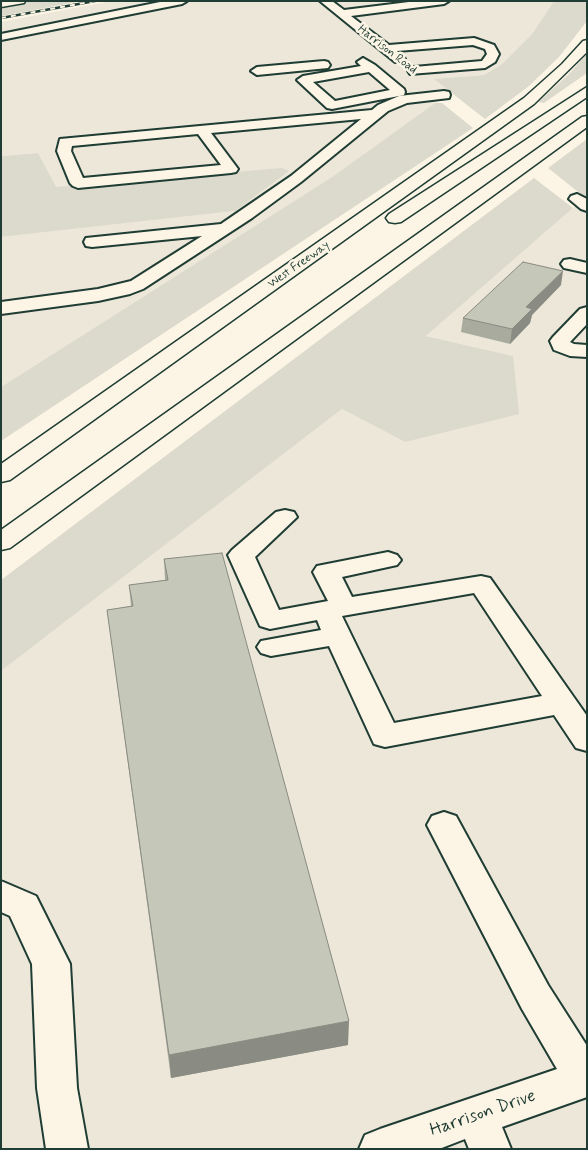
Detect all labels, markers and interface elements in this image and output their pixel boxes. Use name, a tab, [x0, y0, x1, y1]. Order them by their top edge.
street label: Harrison Road	[354, 22, 420, 78]
street label: West Freeway	[265, 238, 333, 292]
street label: Harrison Drive	[427, 1086, 539, 1142]

